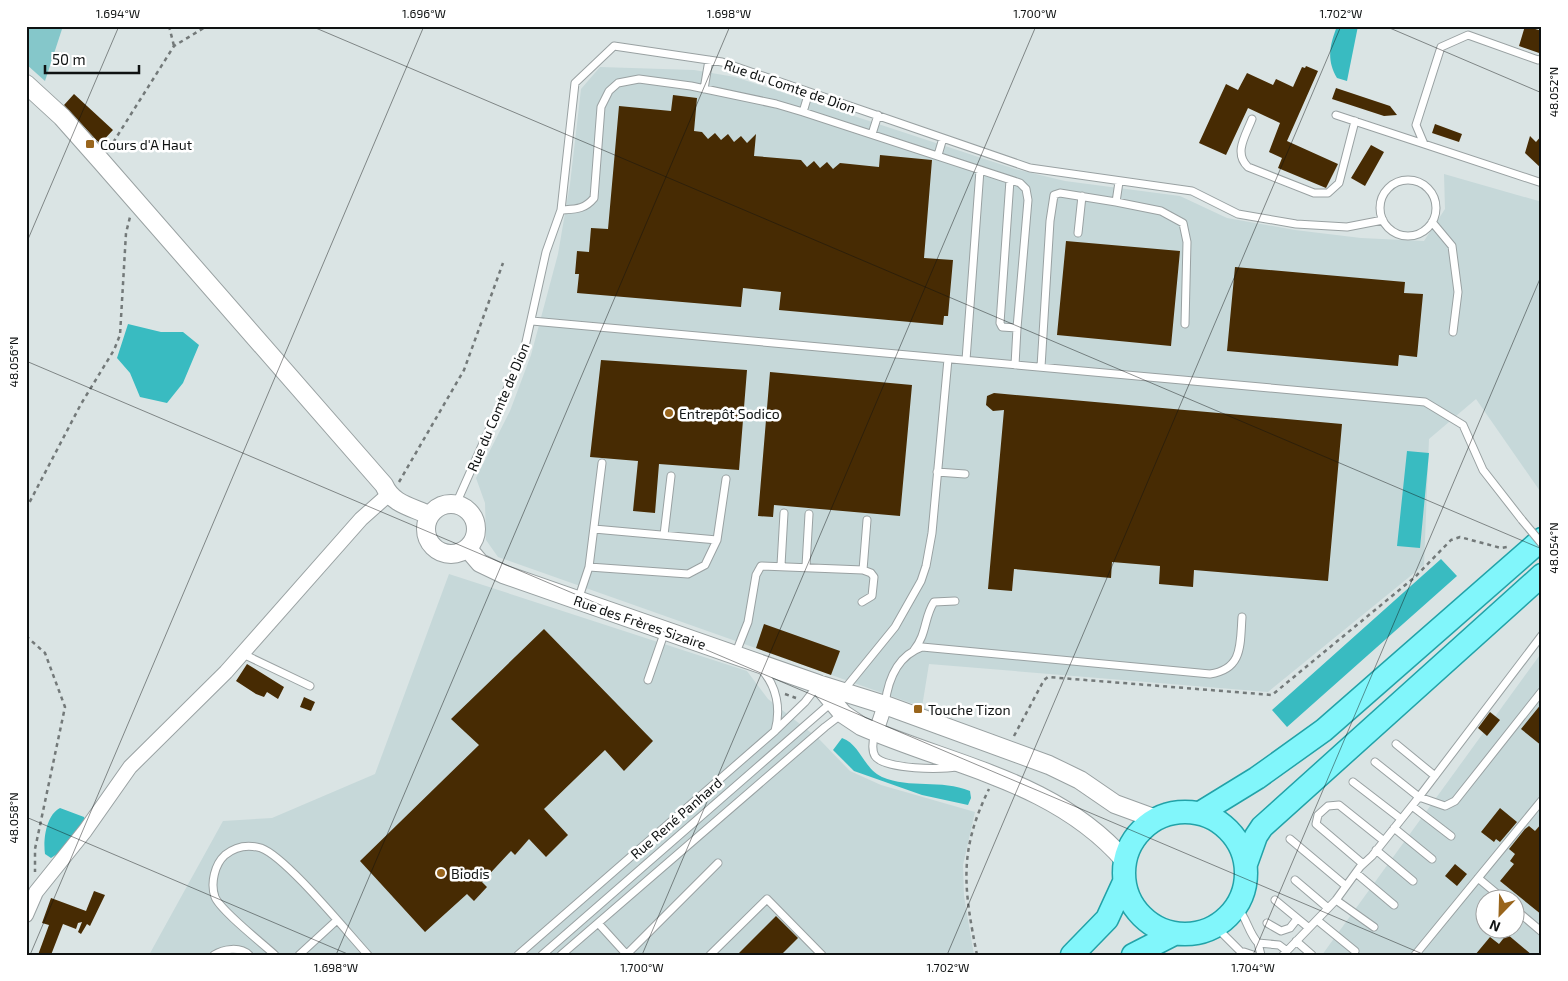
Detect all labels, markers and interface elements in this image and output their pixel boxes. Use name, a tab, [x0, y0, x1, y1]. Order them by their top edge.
text: 1.694°W	[96, 6, 140, 20]
text: 1.696°W	[402, 6, 446, 20]
text: 1.698°W	[707, 6, 751, 20]
text: 1.700°W	[1013, 6, 1057, 20]
text: 1.702°W	[1320, 6, 1362, 20]
scale bar	[45, 42, 139, 74]
text: 50 m	[52, 50, 86, 68]
street label: Rue du Comte de Dion	[722, 55, 858, 117]
text: 48.052°N	[1546, 67, 1560, 117]
place label: Cours d'A Haut	[100, 136, 192, 153]
marker: Cours d'A Haut	[84, 138, 96, 150]
text: 48.056°N	[6, 337, 20, 387]
street label: Rue du Comte de Dion	[463, 340, 533, 474]
place label: Entrepôt Sodico	[679, 405, 780, 422]
marker: Entrepôt Sodico	[663, 407, 675, 419]
text: 48.054°N	[1546, 522, 1560, 574]
street label: Rue des Frères Sizaire	[571, 591, 709, 653]
place label: Touche Tizon	[928, 701, 1011, 718]
marker: Touche Tizon	[912, 703, 924, 715]
street label: Rue René Panhard	[627, 774, 725, 862]
text: 48.058°N	[6, 792, 20, 844]
place label: Biodis	[451, 865, 490, 882]
marker: Biodis	[435, 867, 447, 879]
north arrow	[1476, 888, 1526, 938]
text: N	[1487, 917, 1503, 936]
text: 1.698°W	[314, 960, 358, 974]
text: 1.700°W	[620, 960, 664, 974]
text: 1.702°W	[927, 960, 969, 974]
text: 1.704°W	[1231, 960, 1275, 974]

